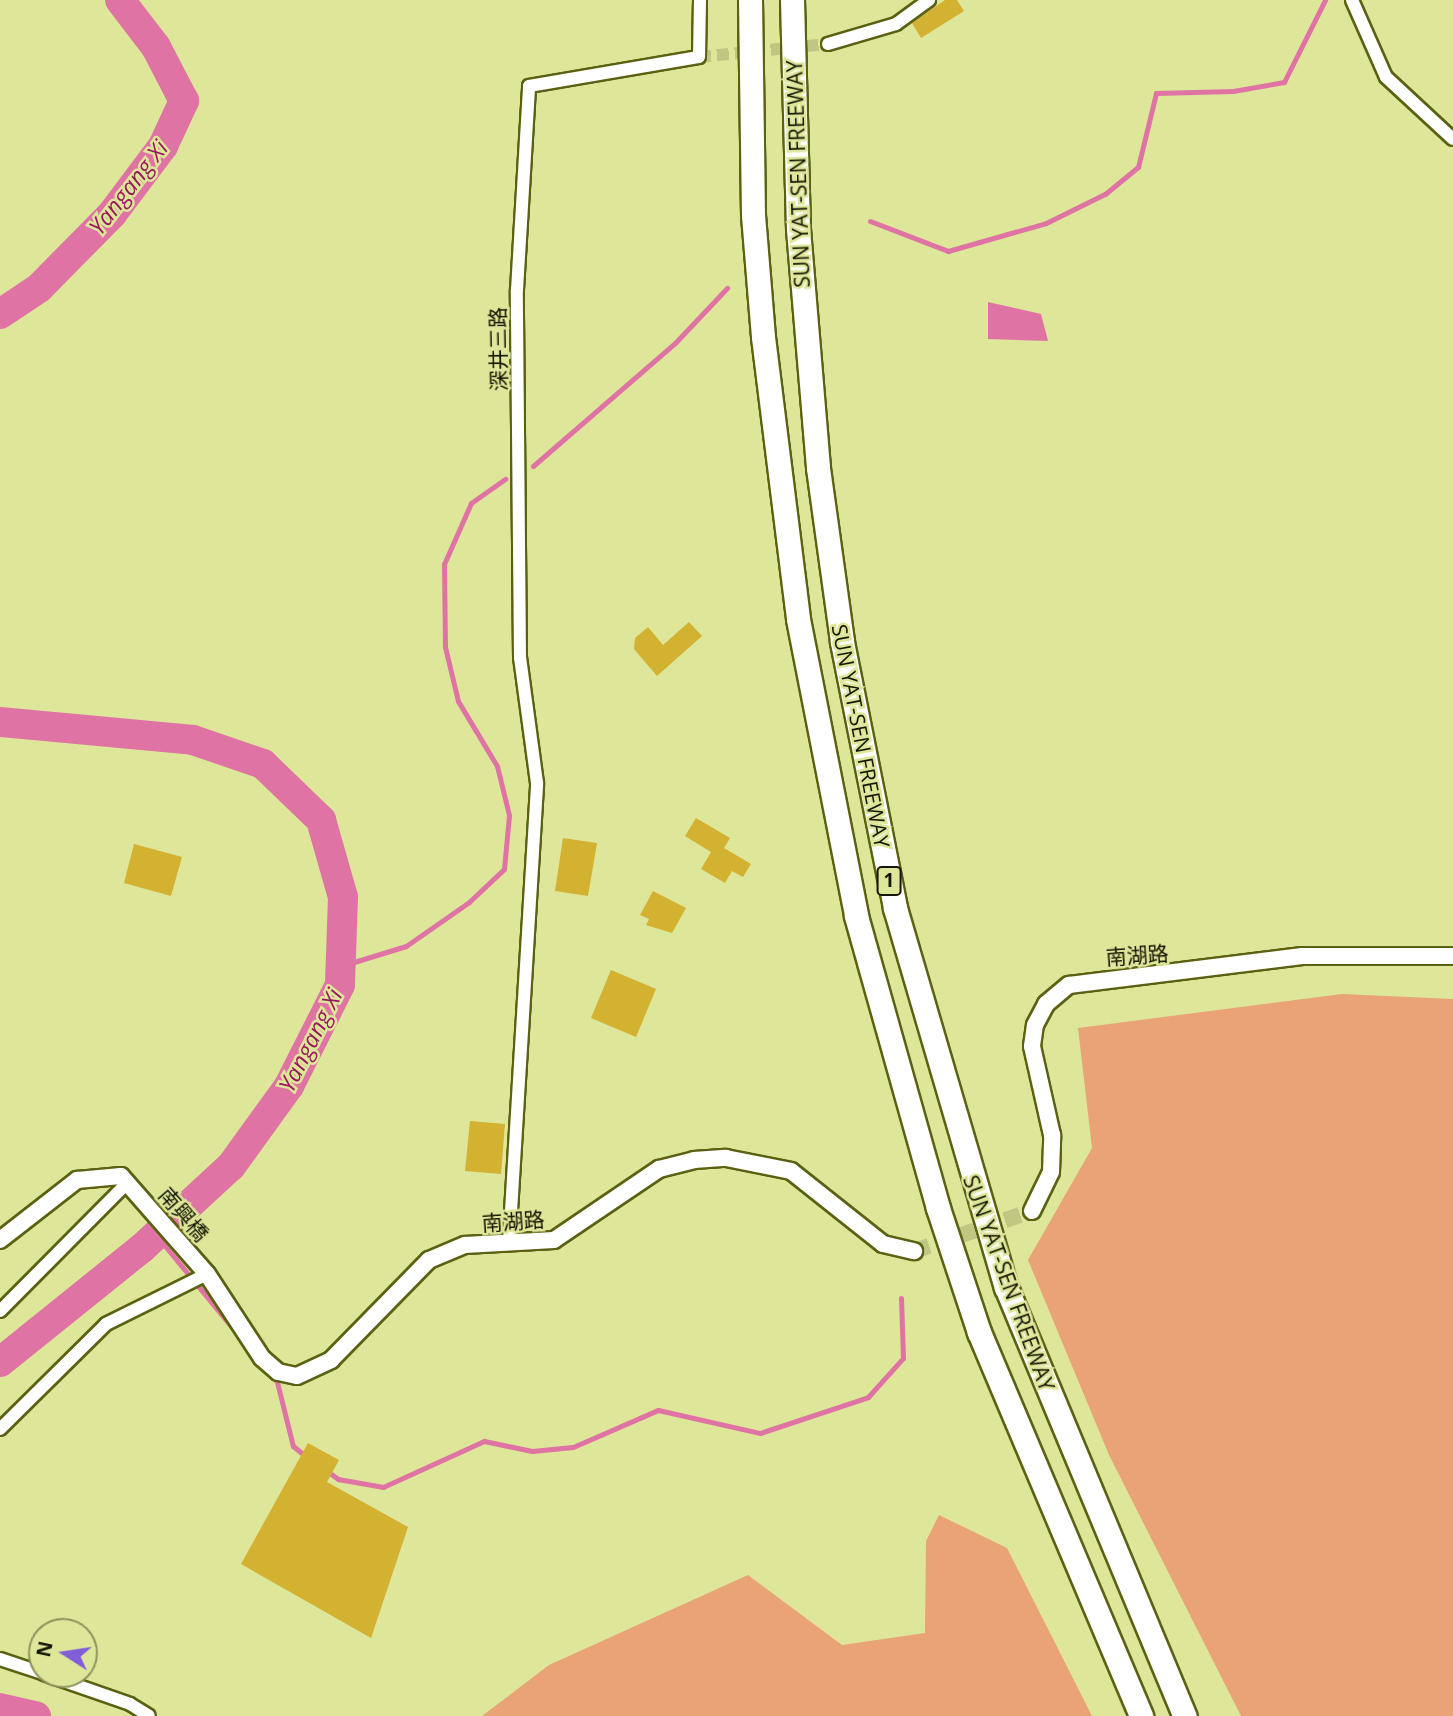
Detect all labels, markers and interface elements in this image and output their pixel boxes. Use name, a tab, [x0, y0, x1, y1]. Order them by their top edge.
street label: SUN YAT-SEN FREEWAY	[781, 60, 815, 288]
water label: Yangang Xi	[83, 134, 173, 240]
street label: 深井三路	[485, 307, 511, 391]
street label: SUN YAT-SEN FREEWAY	[827, 622, 895, 850]
road number: 1	[875, 866, 903, 897]
street label: 南湖路	[1105, 940, 1169, 970]
water label: Yangang Xi	[272, 984, 348, 1096]
street label: SUN YAT-SEN FREEWAY	[958, 1172, 1060, 1394]
street label: 南興橋	[154, 1182, 214, 1246]
street label: 南湖路	[481, 1206, 545, 1236]
north arrow	[28, 1618, 98, 1688]
text: N	[30, 1639, 59, 1659]

